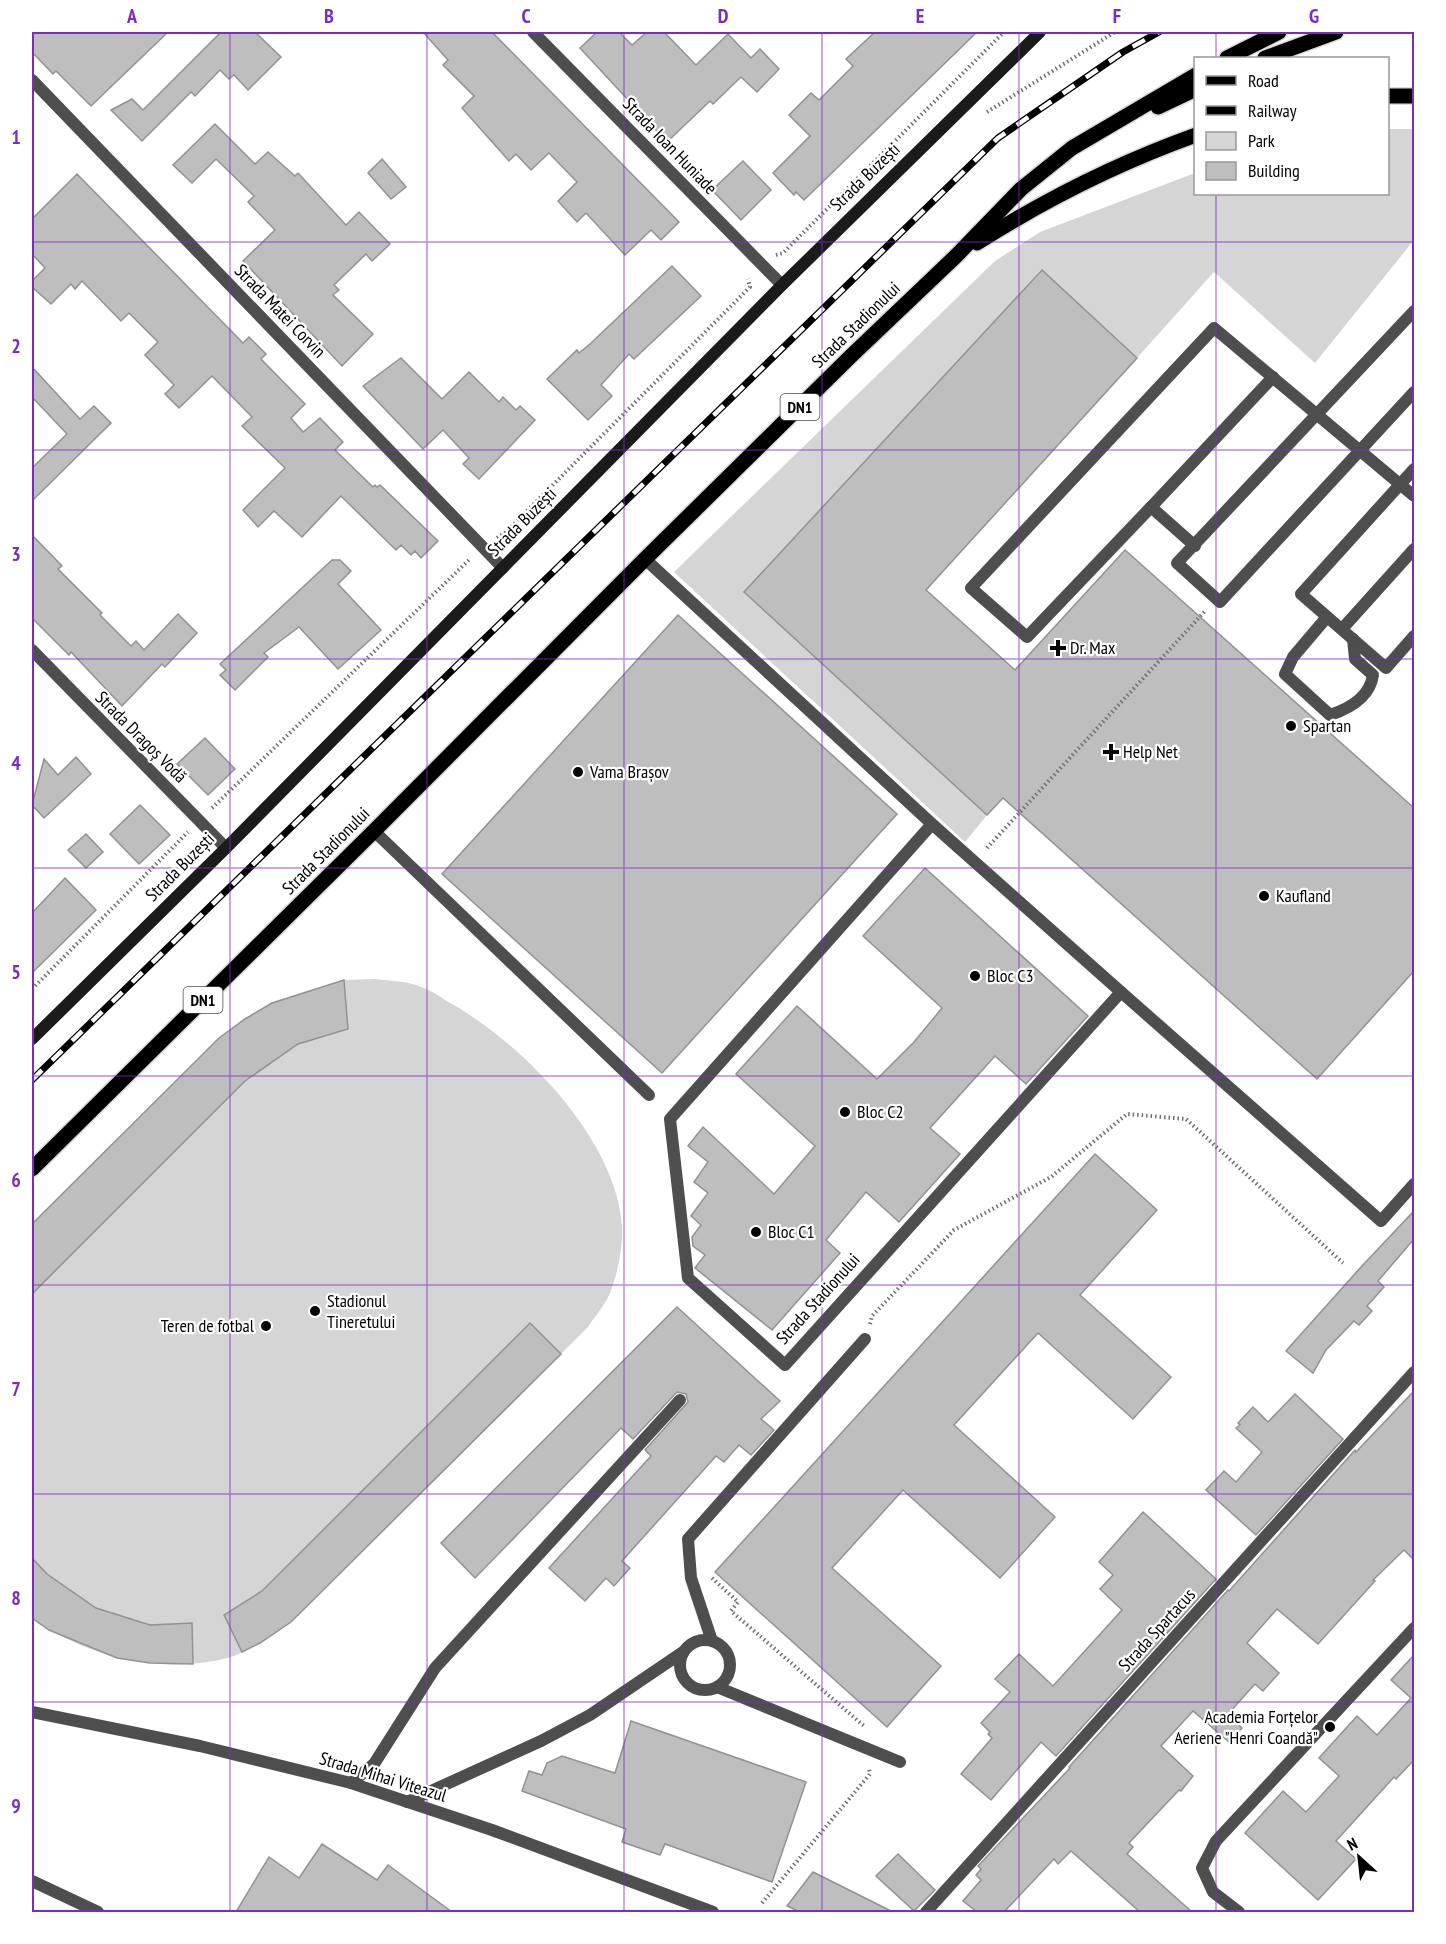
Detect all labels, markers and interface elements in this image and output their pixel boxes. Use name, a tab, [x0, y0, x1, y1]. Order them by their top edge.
text: A	[126, 3, 138, 29]
text: B	[324, 3, 334, 29]
text: C	[521, 3, 531, 29]
text: D	[718, 3, 729, 29]
text: E	[916, 3, 924, 29]
text: F	[1113, 3, 1121, 29]
text: G	[1309, 3, 1319, 29]
legend	[1194, 57, 1389, 195]
text: Road	[1248, 69, 1279, 92]
street label: Strada Ioan Huniade	[618, 92, 722, 199]
text: Railway	[1248, 99, 1297, 122]
text: 1	[11, 124, 21, 150]
text: Park	[1248, 129, 1275, 152]
street label: Strada Buzești	[825, 138, 904, 216]
text: Building	[1248, 159, 1300, 182]
street label: Strada Matei Corvin	[230, 259, 331, 362]
street label: Strada Stadionului	[806, 277, 905, 373]
text: 2	[11, 333, 21, 359]
road number: DN1	[780, 394, 820, 420]
street label: Strada Buzești	[482, 482, 561, 561]
text: 3	[11, 541, 21, 567]
place label: Dr. Max	[1070, 636, 1116, 659]
marker: Dr. Max	[1051, 641, 1065, 655]
street label: Strada Dragoș Vodă	[91, 686, 192, 787]
place label: Spartan	[1303, 714, 1351, 737]
marker: Spartan	[1284, 719, 1298, 733]
place label: Help Net	[1123, 740, 1178, 763]
marker: Help Net	[1104, 745, 1118, 759]
text: 4	[11, 750, 21, 776]
place label: Vama Brașov	[589, 760, 669, 783]
marker: Vama Brașov	[571, 765, 585, 779]
street label: Strada Stadionului	[277, 802, 374, 899]
street label: Strada Buzești	[140, 827, 219, 906]
place label: Kaufland	[1276, 884, 1331, 907]
marker: Kaufland	[1257, 889, 1271, 903]
text: 5	[11, 959, 21, 985]
place label: Bloc C3	[987, 964, 1034, 987]
marker: Bloc C3	[968, 969, 982, 983]
road number: DN1	[184, 987, 222, 1013]
place label: Bloc C2	[857, 1100, 904, 1123]
marker: Bloc C2	[838, 1105, 852, 1119]
text: 6	[11, 1167, 21, 1193]
place label: Bloc C1	[768, 1220, 815, 1243]
marker: Bloc C1	[749, 1225, 763, 1239]
street label: Strada Stadionului	[771, 1248, 865, 1349]
place label: Stadionul Tineretului	[327, 1289, 395, 1333]
marker: Stadionul Tineretului	[308, 1304, 322, 1318]
place label: Teren de fotbal	[161, 1314, 255, 1337]
marker: Teren de fotbal	[259, 1319, 273, 1333]
text: 7	[11, 1376, 21, 1402]
street label: Strada Spartacus	[1113, 1583, 1200, 1676]
text: 8	[11, 1585, 21, 1611]
place label: Academia Forțelor Aeriene "Henri Coandă"	[1174, 1705, 1318, 1749]
marker: Academia Forțelor Aeriene "Henri Coandă"	[1323, 1720, 1337, 1734]
street label: Strada Mihai Viteazul	[317, 1746, 450, 1807]
text: 9	[11, 1793, 21, 1819]
north arrow	[1329, 1827, 1389, 1887]
text: N	[1344, 1833, 1361, 1855]

